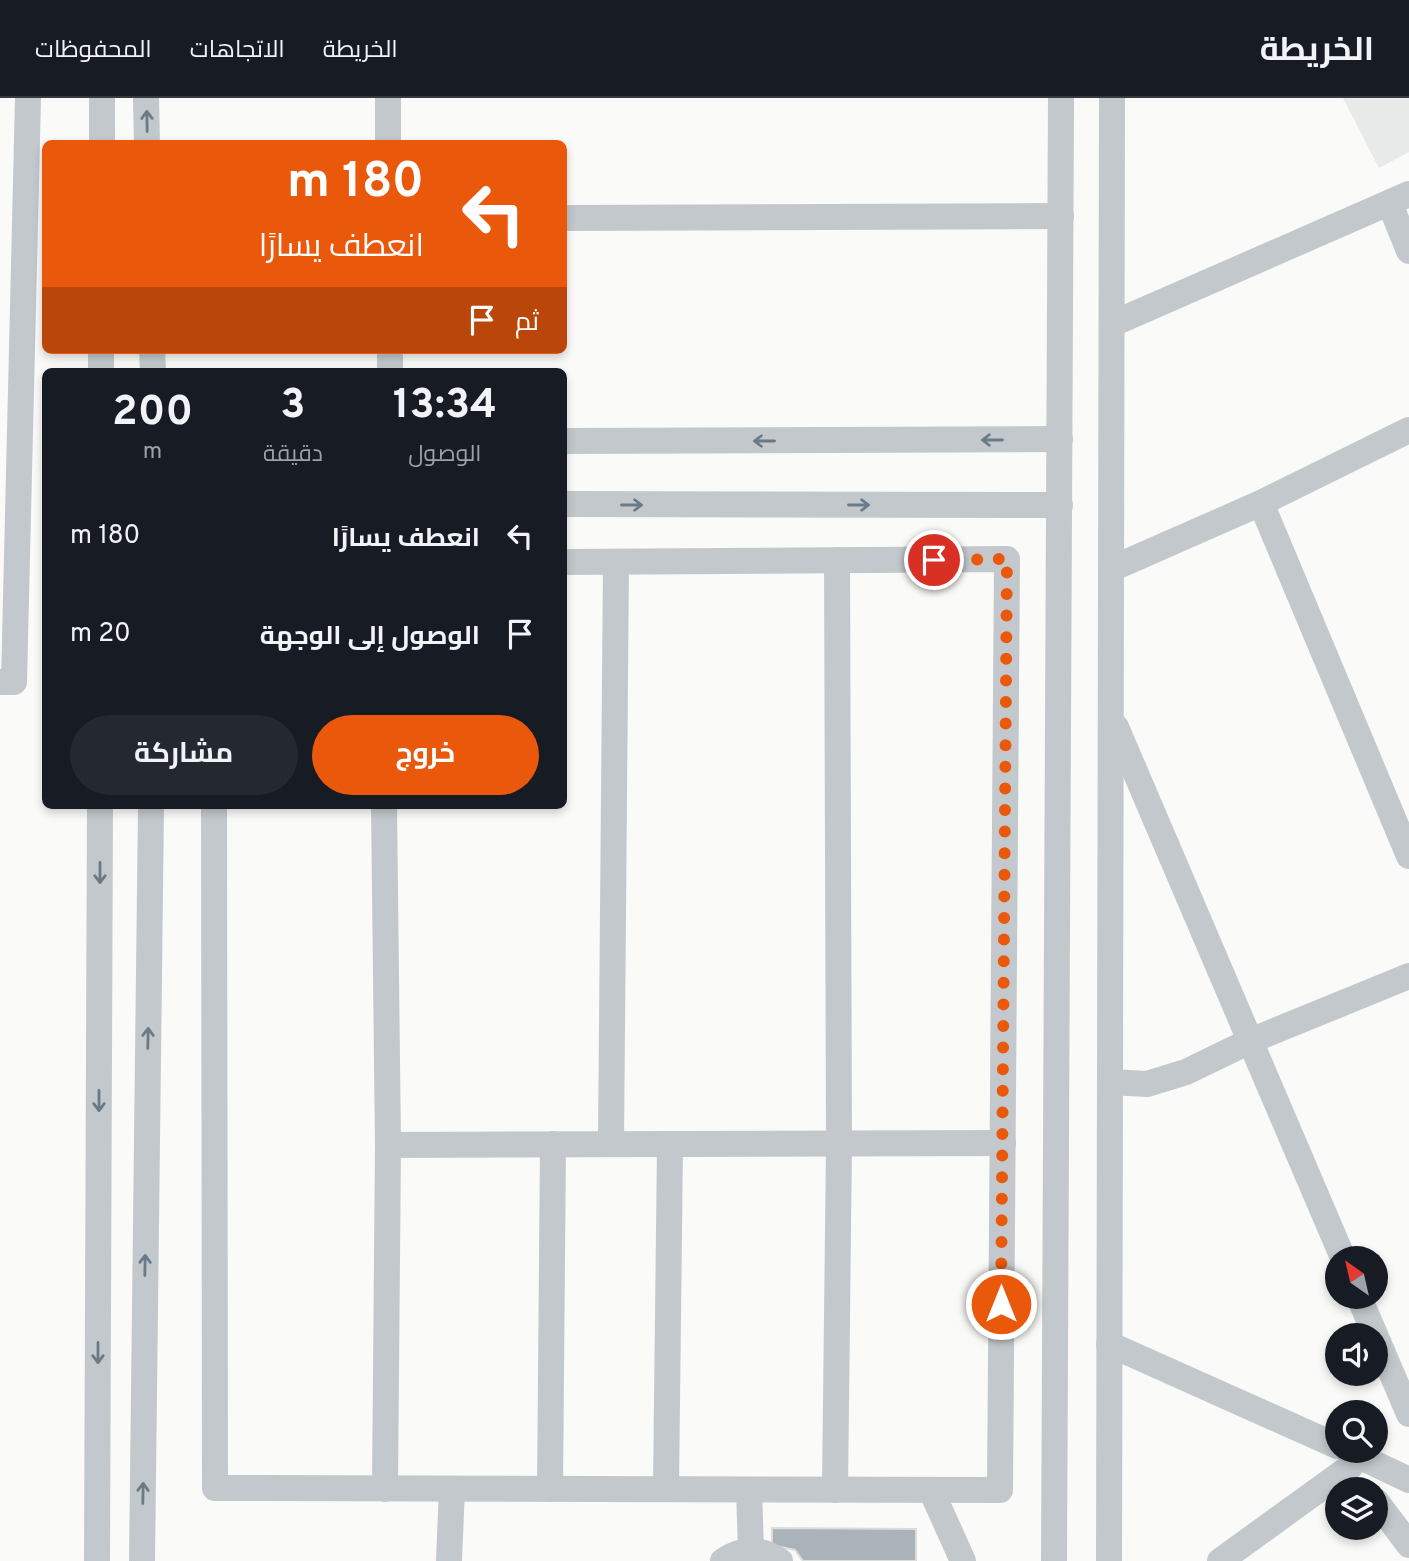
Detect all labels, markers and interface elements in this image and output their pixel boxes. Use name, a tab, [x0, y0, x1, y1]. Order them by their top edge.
text: الخريطة	[1260, 31, 1374, 73]
text: المحفوظات	[35, 36, 152, 66]
text: الاتجاهات	[190, 36, 285, 66]
text: الخريطة	[323, 36, 398, 66]
one-way arrow	[140, 110, 154, 133]
text: 180 m	[287, 153, 424, 215]
icon: left	[448, 168, 539, 259]
text: انعطف يسارًا	[259, 228, 424, 268]
icon: arrive	[463, 301, 501, 339]
text: ثم	[515, 307, 539, 340]
text: 3	[280, 380, 305, 433]
text: 13:34	[393, 380, 497, 433]
text: 200	[112, 387, 193, 440]
one-way arrow	[981, 433, 1004, 447]
one-way arrow	[753, 434, 776, 448]
text: m	[143, 438, 162, 467]
text: دقيقة	[263, 441, 323, 470]
text: الوصول	[408, 441, 482, 470]
one-way arrow	[620, 498, 643, 512]
one-way arrow	[847, 498, 870, 512]
icon: left	[501, 517, 539, 555]
text: 180 m	[70, 520, 140, 553]
text: انعطف يسارًا	[332, 523, 480, 556]
pin	[904, 530, 964, 590]
icon: arrive	[915, 541, 953, 579]
icon: arrive	[501, 615, 539, 653]
text: 20 m	[70, 618, 131, 651]
text: الوصول إلى الوجهة	[260, 621, 480, 654]
button: مشاركة	[70, 715, 298, 795]
button: خروج	[312, 715, 539, 795]
one-way arrow	[93, 861, 107, 884]
one-way arrow	[141, 1027, 155, 1050]
one-way arrow	[92, 1089, 106, 1112]
north arrow	[1325, 1246, 1388, 1309]
map controls	[1325, 1246, 1388, 1540]
one-way arrow	[139, 1254, 152, 1277]
position arrow	[964, 1267, 1038, 1341]
button: sound	[1325, 1323, 1388, 1386]
one-way arrow	[91, 1341, 105, 1364]
button: search	[1325, 1400, 1388, 1463]
button: layers	[1325, 1477, 1388, 1540]
one-way arrow	[136, 1482, 150, 1505]

